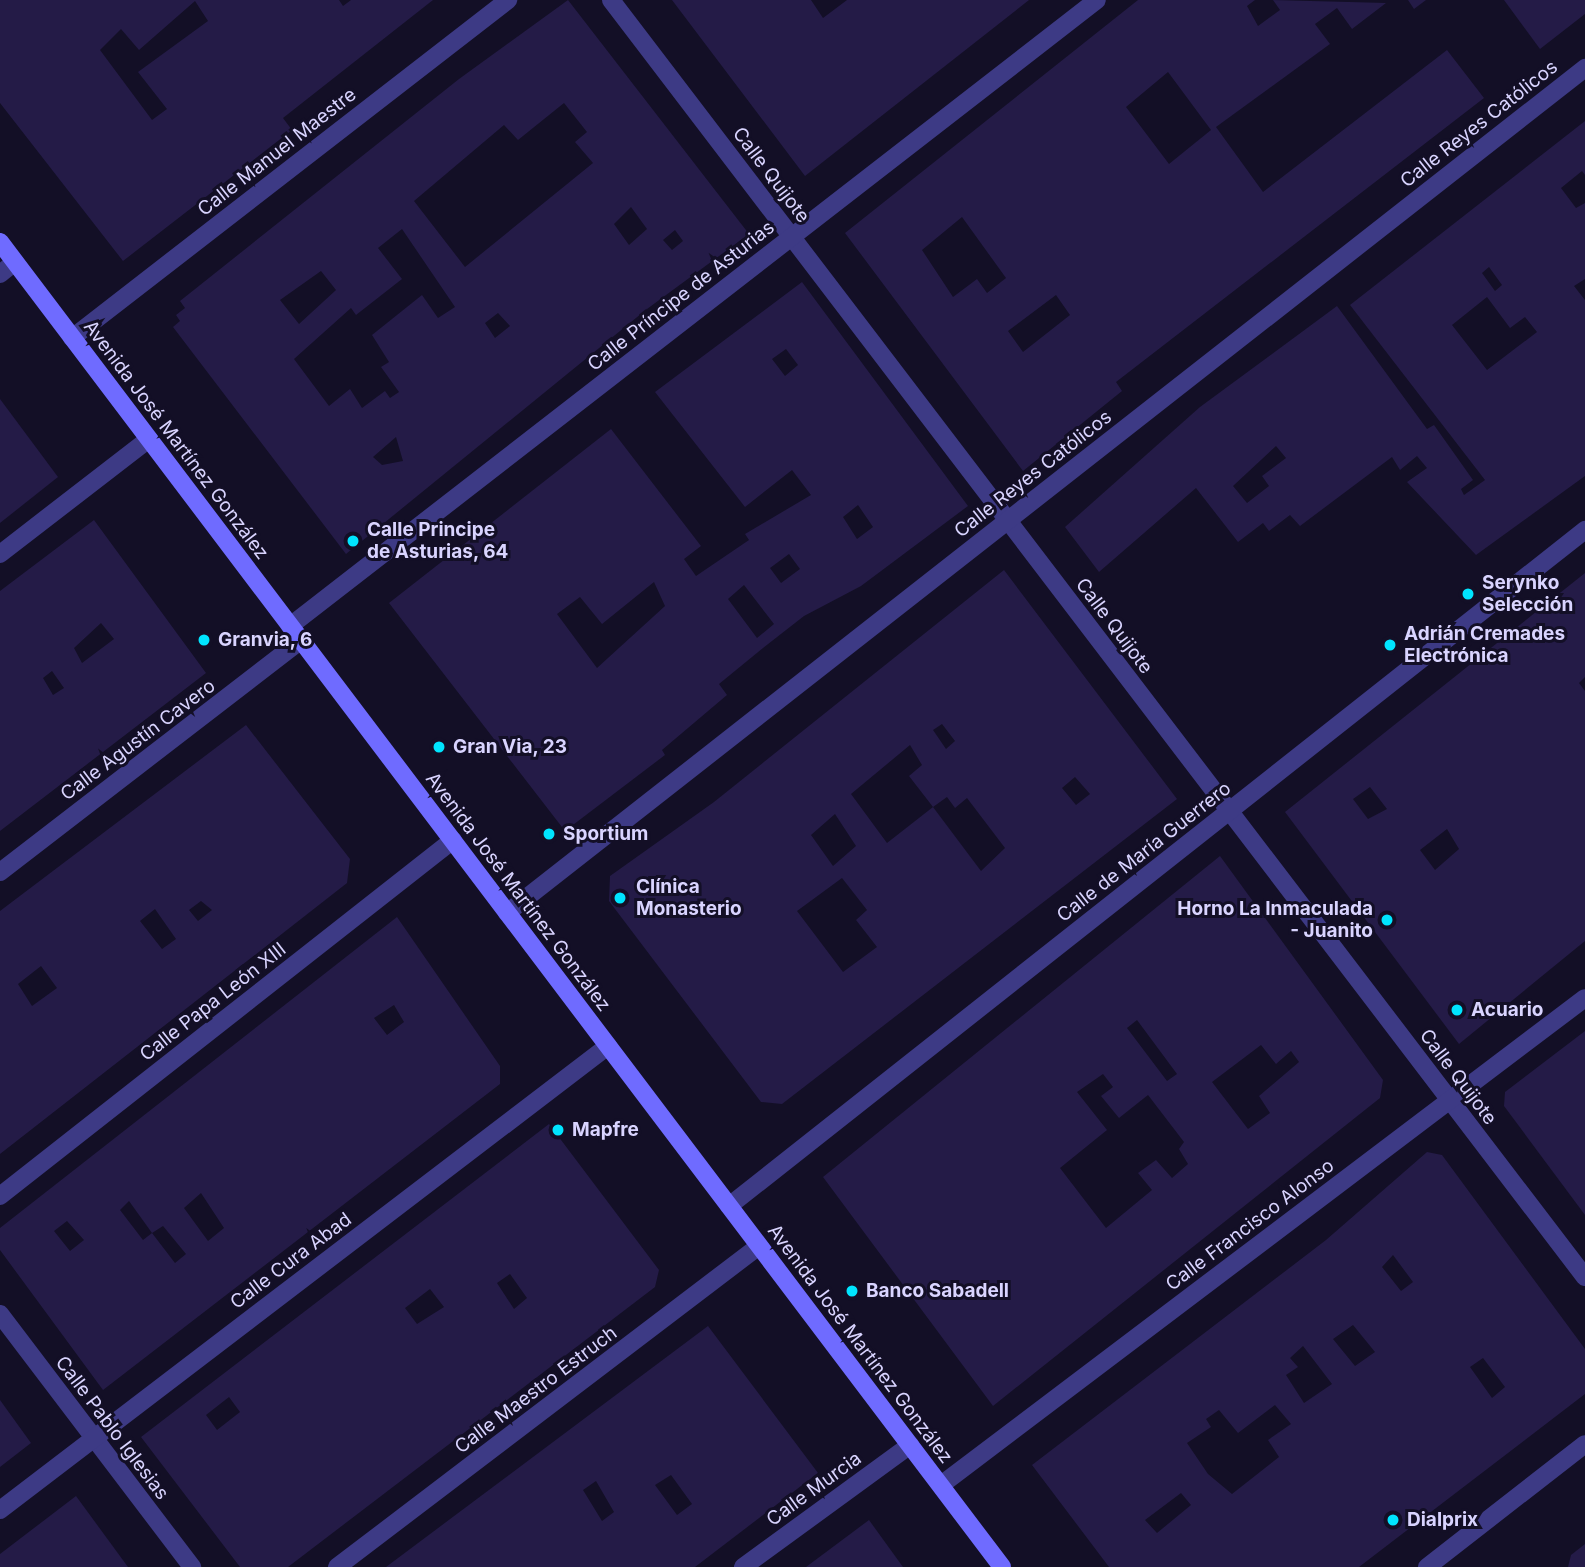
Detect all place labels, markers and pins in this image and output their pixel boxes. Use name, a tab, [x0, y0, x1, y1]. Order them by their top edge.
place label: Calle Principe de Asturias, 64	[367, 519, 509, 563]
marker: Calle Principe de Asturias, 64	[345, 533, 361, 549]
place label: Serynko Selección	[1482, 572, 1573, 616]
marker: Serynko Selección	[1460, 586, 1476, 602]
place label: Adrián Cremades Electrónica	[1404, 623, 1565, 667]
place label: Granvia, 6	[218, 629, 313, 651]
marker: Granvia, 6	[196, 632, 212, 648]
marker: Adrián Cremades Electrónica	[1382, 637, 1398, 653]
place label: Gran Via, 23	[453, 736, 568, 758]
marker: Gran Via, 23	[431, 739, 447, 755]
place label: Sportium	[563, 823, 648, 845]
marker: Sportium	[541, 826, 557, 842]
place label: Clínica Monasterio	[636, 876, 742, 920]
marker: Clínica Monasterio	[610, 888, 630, 908]
place label: Horno La Inmaculada - Juanito	[1177, 898, 1373, 942]
marker: Horno La Inmaculada - Juanito	[1379, 912, 1395, 928]
place label: Acuario	[1471, 999, 1543, 1021]
marker: Acuario	[1449, 1002, 1465, 1018]
place label: Mapfre	[572, 1119, 639, 1141]
marker: Mapfre	[550, 1122, 566, 1138]
place label: Banco Sabadell	[866, 1280, 1009, 1302]
marker: Banco Sabadell	[844, 1283, 860, 1299]
place label: Dialprix	[1407, 1509, 1478, 1531]
marker: Dialprix	[1385, 1512, 1401, 1528]

